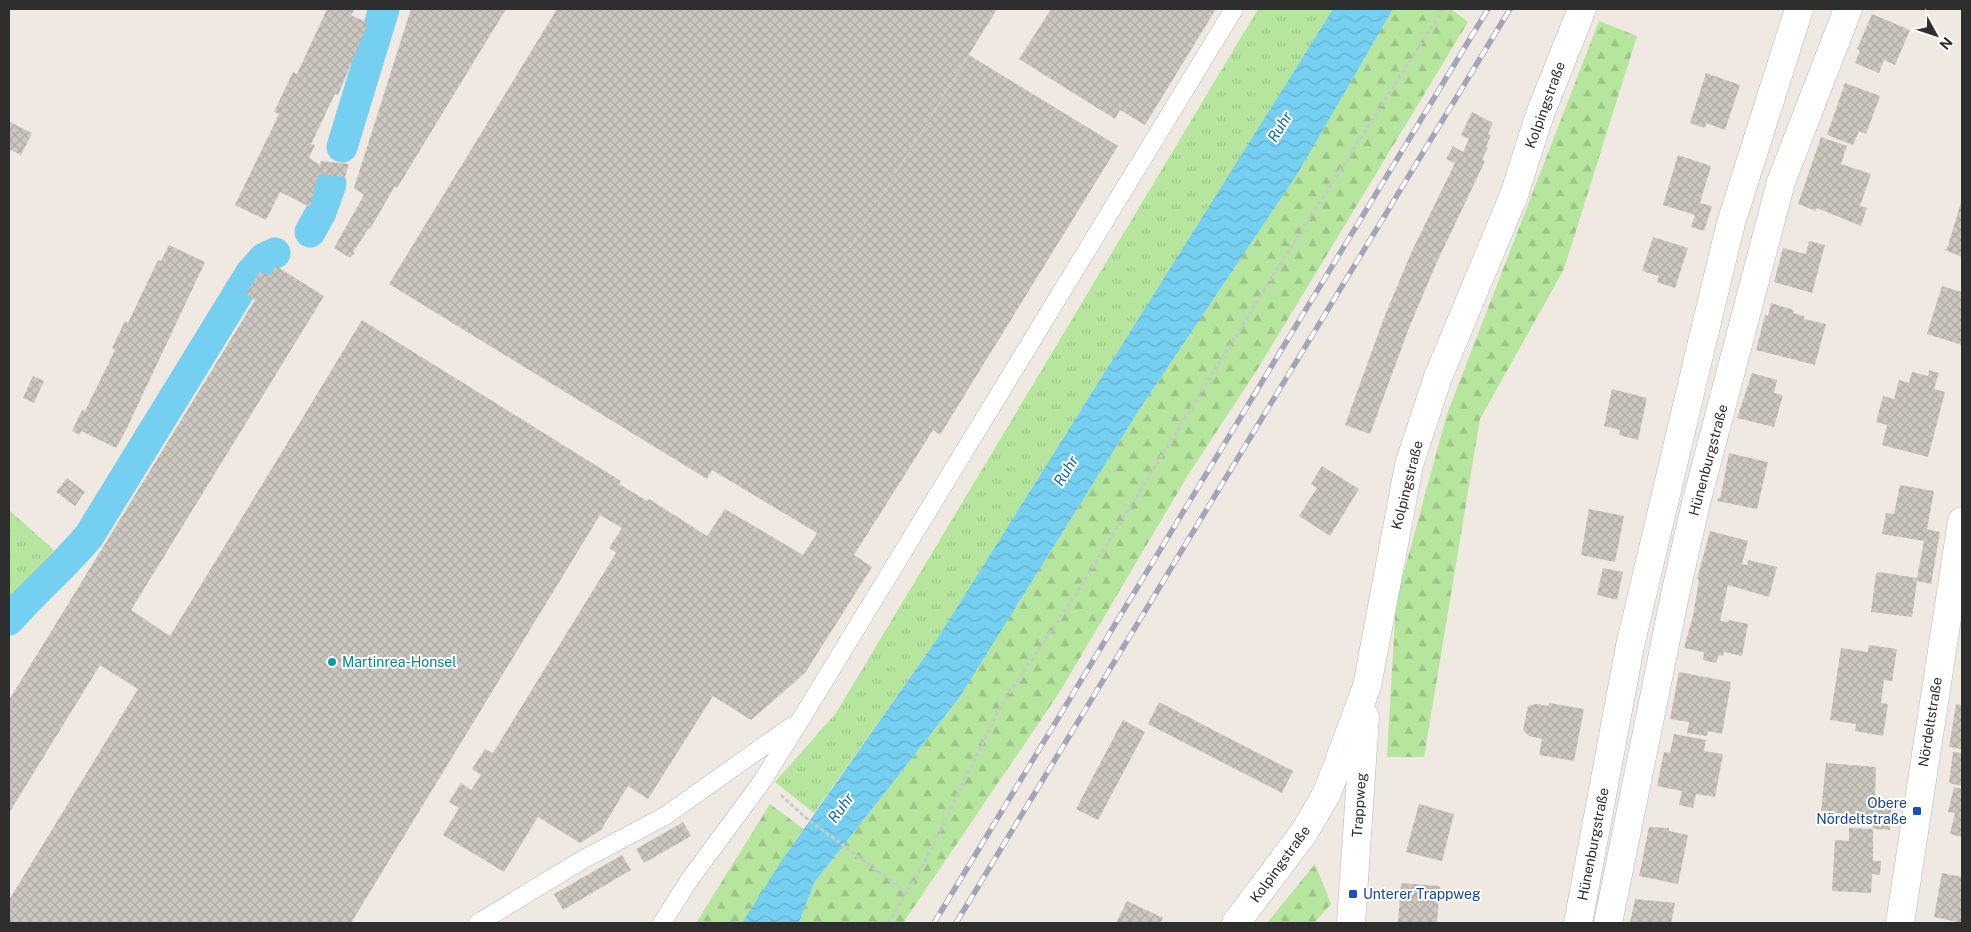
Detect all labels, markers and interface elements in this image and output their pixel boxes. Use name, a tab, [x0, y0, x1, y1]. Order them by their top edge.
north arrow	[1911, 10, 1961, 60]
text: N	[1936, 34, 1956, 53]
street label: Kolpingstraße	[1522, 59, 1568, 151]
water label: Ruhr	[1264, 108, 1296, 145]
street label: Hünenburgstraße	[1685, 402, 1731, 518]
street label: Kolpingstraße	[1388, 439, 1426, 531]
water label: Ruhr	[1050, 452, 1082, 489]
place label: Martinrea-Honsel	[342, 654, 456, 670]
marker: Martinrea-Honsel	[326, 656, 338, 668]
street label: Nördeltstraße	[1915, 676, 1945, 768]
street label: Trappweg	[1349, 772, 1369, 838]
street label: Hünenburgstraße	[1574, 786, 1612, 902]
water label: Ruhr	[824, 789, 857, 826]
place label: Obere Nördeltstraße	[1816, 795, 1907, 827]
marker: Obere Nördeltstraße	[1911, 805, 1923, 817]
street label: Kolpingstraße	[1247, 822, 1313, 906]
place label: Unterer Trappweg	[1363, 886, 1481, 902]
marker: Unterer Trappweg	[1347, 888, 1359, 900]

